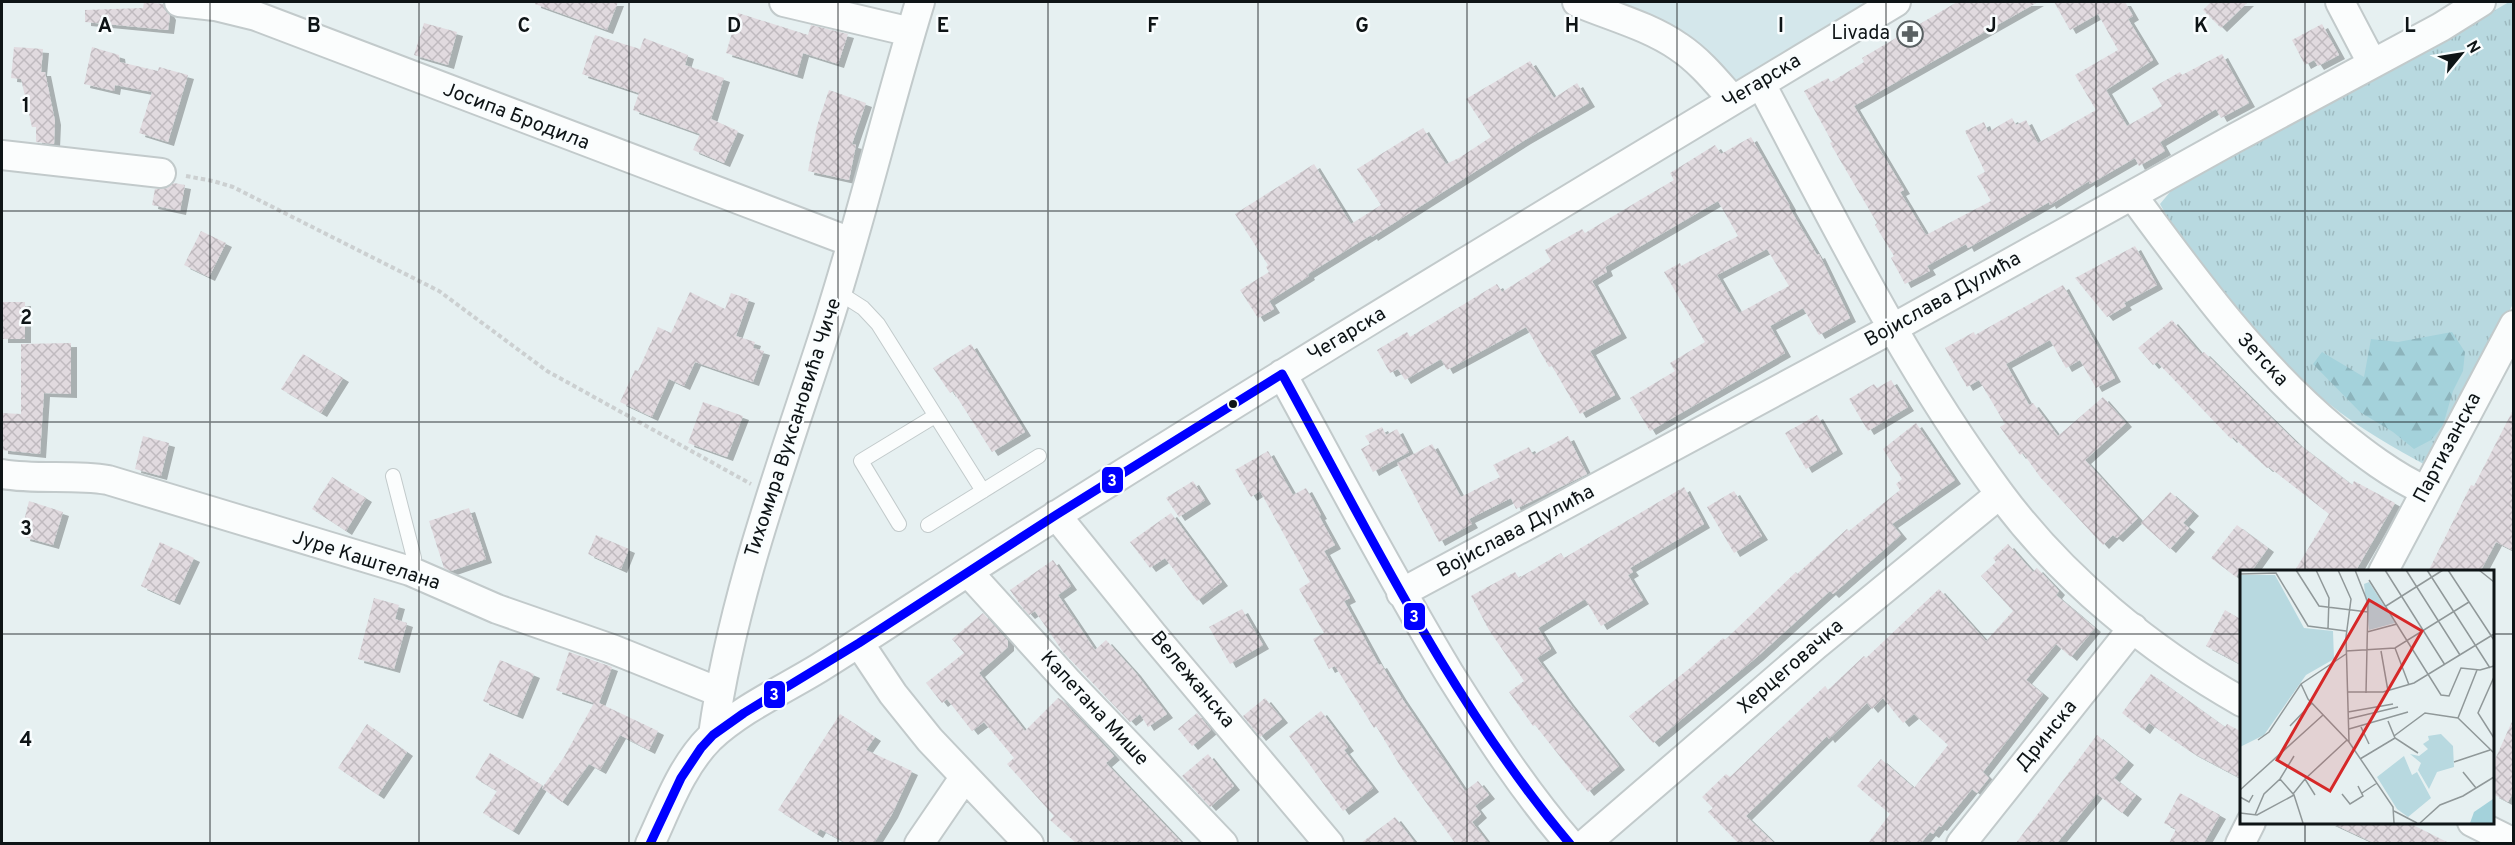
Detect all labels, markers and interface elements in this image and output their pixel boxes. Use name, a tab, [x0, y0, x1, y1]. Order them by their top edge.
text: A	[98, 14, 112, 40]
text: B	[307, 14, 321, 40]
text: C	[518, 14, 530, 40]
text: D	[727, 14, 741, 40]
text: E	[937, 14, 949, 40]
text: F	[1147, 14, 1159, 40]
text: G	[1355, 14, 1369, 40]
text: H	[1565, 14, 1579, 40]
text: I	[1778, 14, 1784, 40]
text: J	[1985, 14, 1997, 40]
text: K	[2194, 14, 2208, 40]
text: L	[2404, 14, 2416, 40]
pharmacy icon: Livada	[1895, 19, 1925, 49]
place label: Livada	[1831, 21, 1890, 47]
north arrow	[2431, 24, 2491, 84]
text: N	[2461, 38, 2484, 57]
street label: Чегарска	[1718, 48, 1806, 116]
street label: Јосипа Бродила	[439, 77, 593, 157]
text: 1	[22, 94, 30, 120]
street label: Војислава Дулића	[1860, 246, 2026, 354]
street label: Тихомира Вуксановића Чиче	[740, 295, 848, 561]
street label: Чегарска	[1303, 301, 1391, 369]
text: 2	[20, 306, 32, 332]
street label: Зетска	[2230, 327, 2294, 393]
street label: Партизанска	[2408, 388, 2488, 508]
unlabelled marker	[1227, 398, 1239, 410]
line badge: 3	[1101, 466, 1124, 494]
text: 3	[1107, 472, 1117, 492]
street label: Војислава Дулића	[1433, 479, 1599, 585]
text: 3	[20, 517, 32, 543]
street label: Јуре Каштелана	[289, 525, 443, 597]
inset map	[2240, 570, 2494, 824]
line badge: 3	[1403, 602, 1426, 631]
text: 3	[1409, 608, 1419, 628]
street label: Херцеговачка	[1733, 614, 1849, 720]
street label: Вележанска	[1144, 626, 1240, 734]
street label: Капетана Мише	[1034, 646, 1154, 772]
line badge: 3	[763, 680, 786, 709]
text: 3	[769, 686, 779, 706]
street label: Дринска	[2010, 695, 2084, 777]
text: 4	[20, 728, 32, 754]

